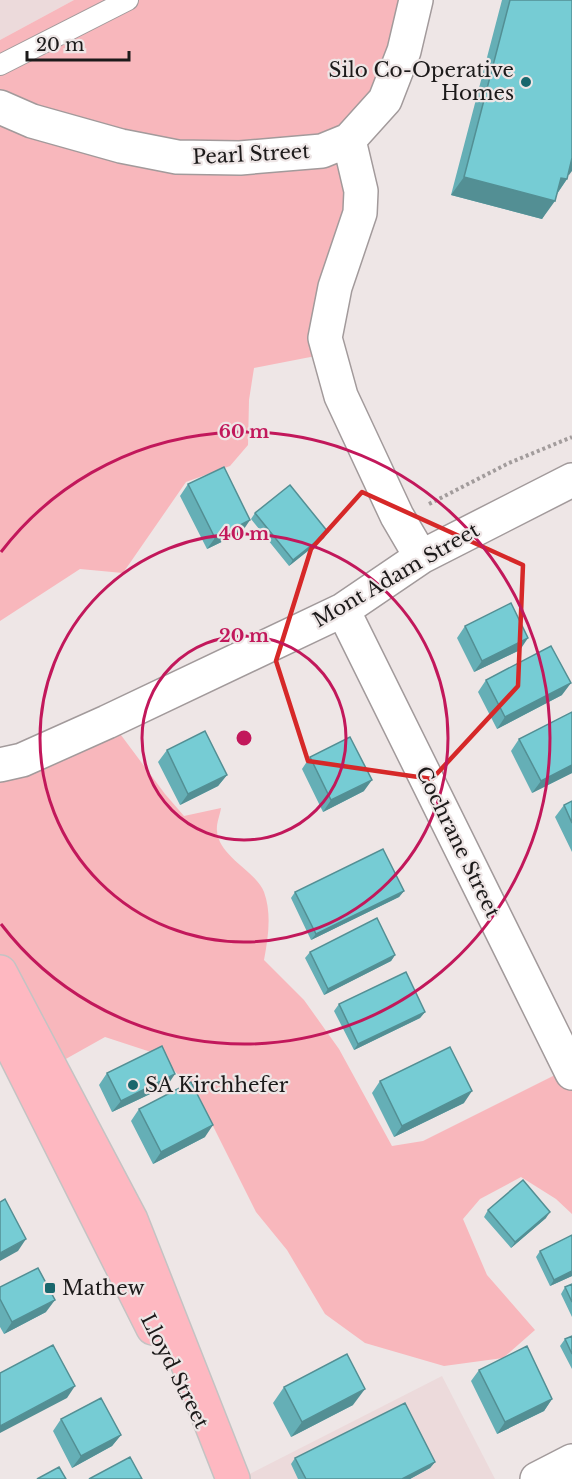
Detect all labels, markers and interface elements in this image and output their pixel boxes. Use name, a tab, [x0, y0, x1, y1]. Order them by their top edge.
scale bar	[27, 24, 129, 62]
text: 20 m	[36, 34, 84, 56]
place label: Silo Co-Operative Homes	[329, 58, 514, 105]
marker: Silo Co-Operative Homes	[519, 75, 533, 89]
street label: Pearl Street	[192, 139, 311, 169]
text: 60 m	[219, 421, 269, 443]
street label: Mont Adam Street	[309, 517, 484, 632]
text: 40 m	[219, 523, 269, 545]
text: 20 m	[219, 625, 269, 647]
centre of rings	[234, 728, 254, 748]
street label: Cochrane Street	[411, 762, 505, 922]
place label: SA Kirchhefer	[145, 1073, 289, 1097]
marker: SA Kirchhefer	[126, 1078, 140, 1092]
place label: Mathew	[62, 1276, 144, 1300]
marker: Mathew	[43, 1281, 57, 1295]
street label: Lloyd Street	[136, 1310, 214, 1433]

